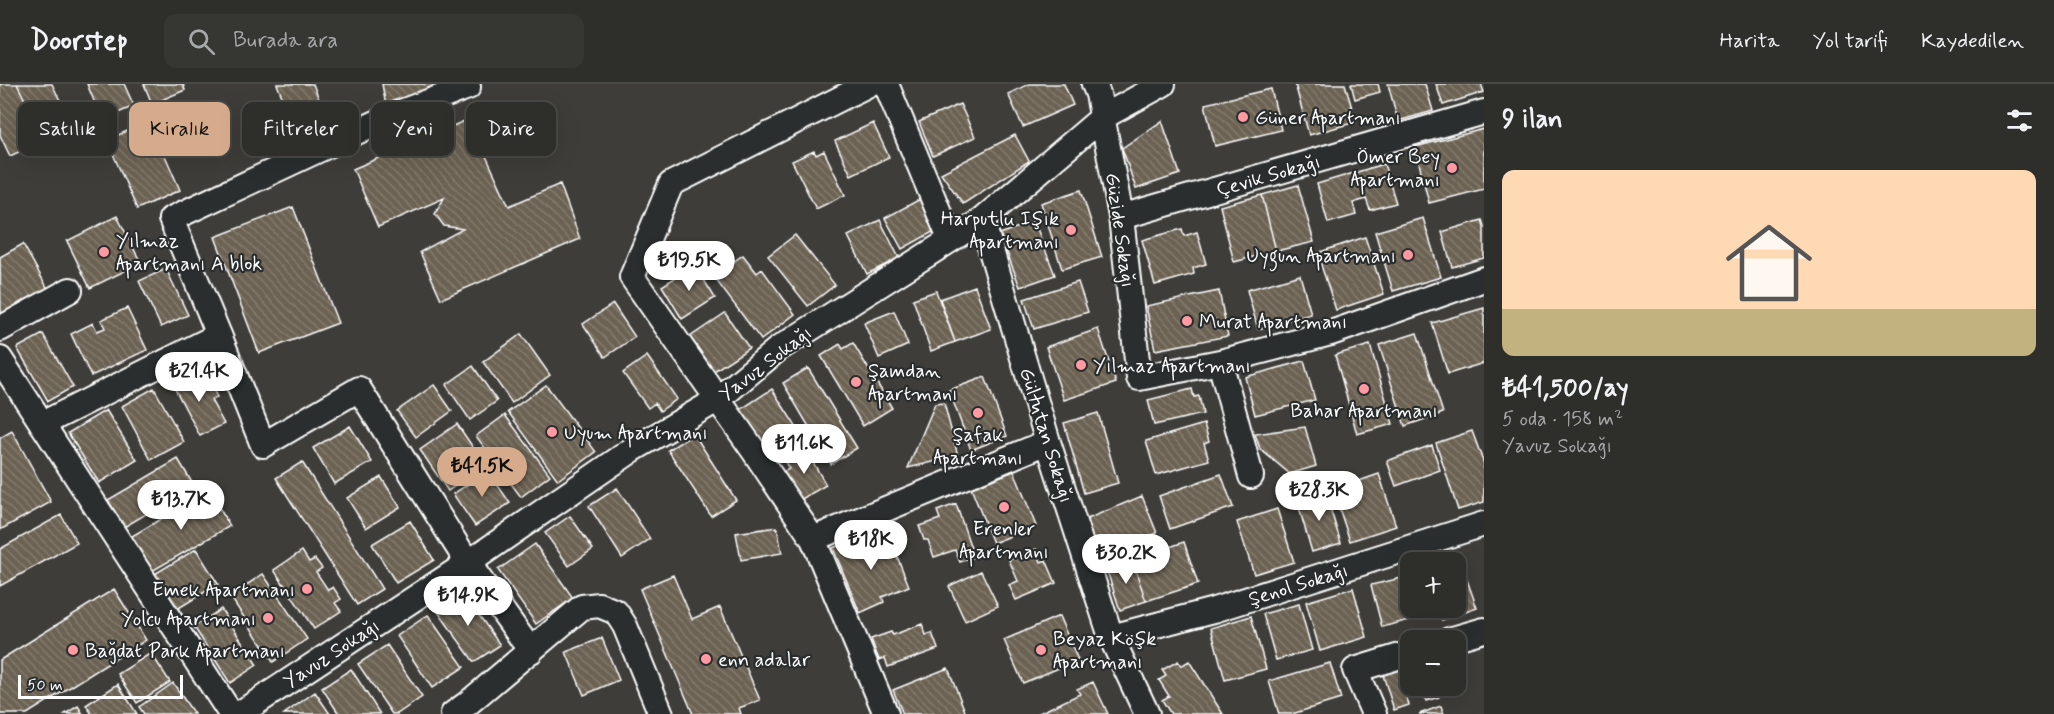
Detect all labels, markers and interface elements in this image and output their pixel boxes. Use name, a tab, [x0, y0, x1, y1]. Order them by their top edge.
search box	[164, 14, 584, 68]
text: Doorstep	[30, 23, 128, 60]
icon: search	[185, 25, 218, 58]
text: Burada ara	[233, 27, 338, 55]
text: Harita	[1719, 27, 1780, 55]
text: Yol tarifi	[1813, 27, 1888, 55]
text: Kaydedilen	[1921, 27, 2024, 55]
chip: Satılık	[18, 102, 117, 156]
chip: Kiralık	[129, 102, 230, 156]
chip: Filtreler	[242, 102, 359, 156]
chip: Yeni	[371, 102, 454, 156]
chip: Daire	[466, 102, 556, 156]
text: 9 ilan	[1502, 103, 1563, 137]
icon: filters	[2003, 104, 2036, 137]
place label: Güner Apartmanı	[1255, 105, 1401, 133]
marker: Güner Apartmanı	[1236, 110, 1250, 124]
place label: Ömer Bey Apartmanı	[1350, 144, 1440, 195]
street label: Çevik Sokağı	[1213, 149, 1324, 204]
marker: Ömer Bey Apartmanı	[1445, 161, 1459, 175]
street label: Güzide Sokağı	[1098, 171, 1141, 289]
place label: Harputlu Işık Apartmanı	[941, 206, 1059, 257]
icon: home	[1715, 209, 1823, 317]
marker: Harputlu Işık Apartmanı	[1064, 223, 1078, 237]
place label: Yılmaz Apartmanı A blok	[116, 228, 262, 279]
pin: ₺19.5K	[640, 241, 738, 292]
place label: Uygun Apartmanı	[1246, 243, 1396, 272]
marker: Yılmaz Apartmanı A blok	[97, 245, 111, 259]
text: ₺19.5K	[658, 247, 720, 274]
marker: Uygun Apartmanı	[1401, 248, 1415, 262]
place label: Murat Apartmanı	[1199, 309, 1347, 337]
marker: Murat Apartmanı	[1180, 314, 1194, 328]
street label: Yavuz Sokağı	[714, 320, 818, 408]
pin: ₺21.4K	[150, 352, 248, 403]
place label: Yılmaz Apartmanı	[1093, 353, 1251, 381]
text: ₺21.4K	[169, 358, 229, 385]
place label: Şamdan Apartmanı	[868, 358, 958, 409]
marker: Yılmaz Apartmanı	[1074, 358, 1088, 372]
street label: Gültutan Sokağı	[1012, 364, 1079, 506]
text: ₺41,500/ay	[1502, 372, 1629, 406]
marker: Şamdan Apartmanı	[849, 375, 863, 389]
marker: Bahar Apartmanı	[1357, 382, 1371, 396]
place label: Bahar Apartmanı	[1290, 398, 1438, 426]
marker: Şafak Apartmanı	[971, 406, 985, 420]
text: 5 oda · 158 m²	[1502, 406, 1623, 433]
place label: Uyum Apartmanı	[564, 420, 708, 448]
place label: Şafak Apartmanı	[933, 422, 1023, 473]
pin: ₺11.6K	[755, 424, 853, 475]
marker: Uyum Apartmanı	[545, 425, 559, 439]
text: ₺11.6K	[775, 430, 833, 457]
text: Yavuz Sokağı	[1502, 433, 1612, 460]
pin: ₺41.5K	[433, 447, 531, 498]
text: ₺41.5K	[451, 453, 513, 480]
pin: ₺28.3K	[1270, 471, 1368, 522]
text: ₺28.3K	[1289, 477, 1349, 504]
pin: ₺13.7K	[132, 480, 230, 531]
text: ₺13.7K	[151, 486, 211, 513]
marker: Erenler Apartmanı	[997, 500, 1011, 514]
place label: Erenler Apartmanı	[959, 516, 1049, 567]
pin: ₺18K	[835, 520, 907, 571]
text: ₺18K	[848, 526, 894, 553]
pin: ₺30.2K	[1077, 534, 1175, 585]
text: ₺30.2K	[1096, 540, 1156, 567]
map controls	[1400, 552, 1466, 696]
button: +	[1400, 552, 1466, 618]
street label: Şenol Sokağı	[1245, 557, 1352, 613]
pin: ₺14.9K	[419, 576, 517, 627]
place label: Emek Apartmanı	[152, 577, 295, 605]
marker: Emek Apartmanı	[300, 582, 314, 596]
text: ₺14.9K	[438, 582, 498, 609]
place label: Yolcu Apartmanı	[121, 606, 256, 634]
marker: Yolcu Apartmanı	[261, 611, 275, 625]
street label: Yavuz Sokağı	[278, 613, 385, 696]
place label: Beyaz Köşk Apartmanı	[1053, 626, 1156, 677]
button: −	[1400, 630, 1466, 696]
place label: Bağdat Park Apartmanı	[85, 638, 285, 666]
marker: Bağdat Park Apartmanı	[66, 643, 80, 657]
marker: Beyaz Köşk Apartmanı	[1034, 643, 1048, 657]
place label: enn adalar	[718, 647, 811, 674]
marker: enn adalar	[699, 652, 713, 666]
scale bar	[18, 672, 183, 700]
text: 50 m	[27, 675, 63, 696]

